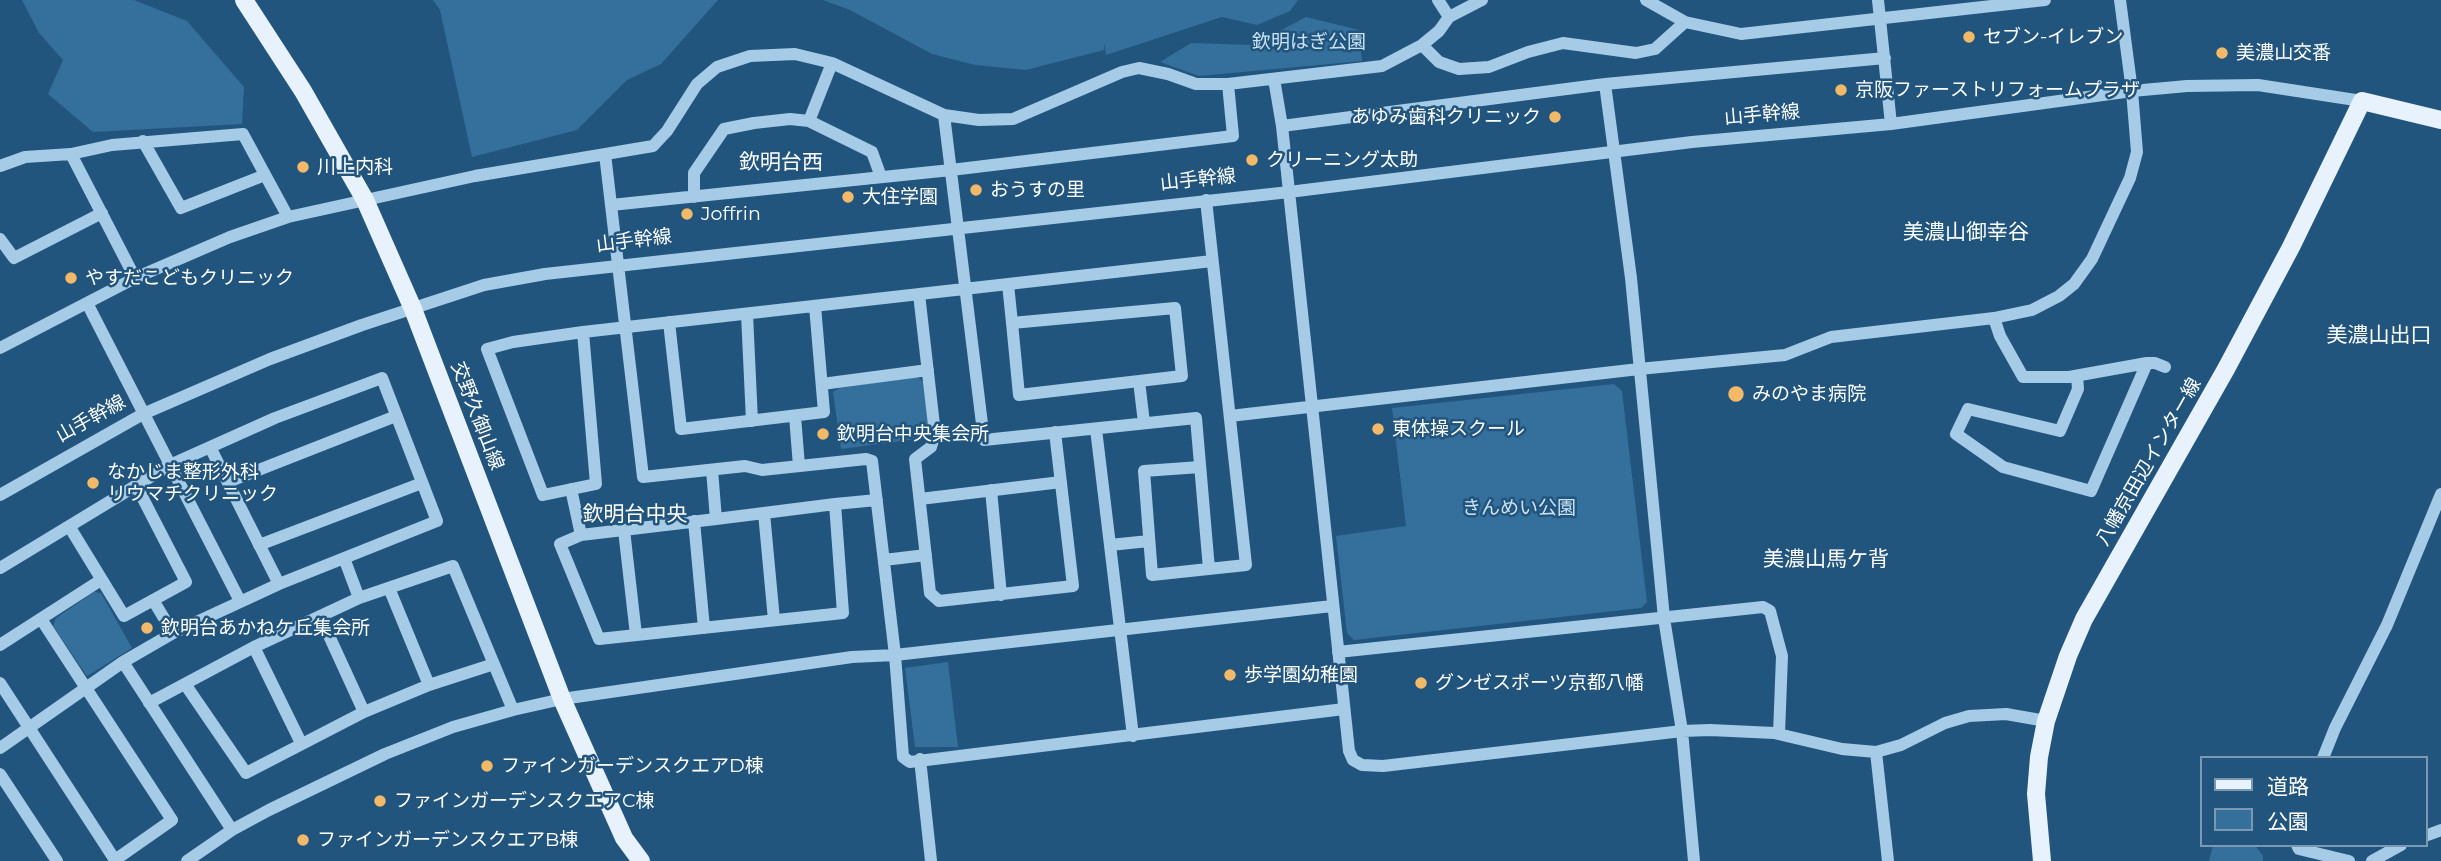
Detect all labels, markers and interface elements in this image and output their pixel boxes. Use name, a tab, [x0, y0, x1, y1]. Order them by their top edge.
place label: セブン-イレブン	[1983, 26, 2123, 48]
marker: セブン-イレブン	[1961, 29, 1977, 45]
park label: 欽明はぎ公園	[1252, 31, 1366, 53]
place label: 美濃山交番	[2236, 42, 2331, 64]
marker: 美濃山交番	[2214, 45, 2230, 61]
place label: 京阪ファーストリフォームプラザ	[1855, 79, 2140, 101]
marker: 京阪ファーストリフォームプラザ	[1833, 82, 1849, 98]
street label: 山手幹線	[1723, 100, 1801, 130]
place label: あゆみ歯科クリニック	[1351, 106, 1541, 128]
marker: あゆみ歯科クリニック	[1547, 109, 1563, 125]
place label: クリーニング太助	[1266, 149, 1418, 171]
district label: 欽明台西	[739, 150, 823, 176]
marker: クリーニング太助	[1244, 152, 1260, 168]
place label: 川上内科	[317, 156, 393, 178]
marker: 川上内科	[295, 159, 311, 175]
street label: 山手幹線	[1159, 165, 1237, 195]
place label: おうすの里	[990, 179, 1085, 201]
marker: おうすの里	[968, 182, 984, 198]
place label: 大住学園	[862, 186, 938, 208]
marker: 大住学園	[840, 189, 856, 205]
place label: Joffrin	[701, 203, 761, 225]
marker: Joffrin	[679, 206, 695, 222]
district label: 美濃山御幸谷	[1903, 220, 2029, 246]
street label: 山手幹線	[595, 225, 673, 257]
place label: やすだこどもクリニック	[85, 267, 294, 289]
marker: やすだこどもクリニック	[63, 270, 79, 286]
district label: 美濃山出口	[2327, 323, 2431, 349]
street label: 交野久御山線	[446, 359, 508, 473]
street label: 八幡京田辺インター線	[2092, 374, 2206, 550]
place label: みのやま病院	[1752, 383, 1866, 405]
marker: みのやま病院	[1726, 384, 1746, 404]
street label: 山手幹線	[52, 391, 130, 447]
place label: 東体操スクール	[1392, 418, 1525, 440]
marker: 東体操スクール	[1370, 421, 1386, 437]
place label: 欽明台中央集会所	[837, 423, 989, 445]
marker: 欽明台中央集会所	[815, 426, 831, 442]
place label: なかじま整形外科 リウマチクリニック	[107, 461, 278, 505]
marker: なかじま整形外科 リウマチクリニック	[85, 475, 101, 491]
park label: きんめい公園	[1462, 497, 1576, 519]
district label: 欽明台中央	[583, 502, 687, 528]
district label: 美濃山馬ケ背	[1763, 547, 1889, 573]
place label: 欽明台あかねケ丘集会所	[161, 617, 370, 639]
marker: 欽明台あかねケ丘集会所	[139, 620, 155, 636]
place label: 歩学園幼稚園	[1244, 664, 1358, 686]
marker: 歩学園幼稚園	[1222, 667, 1238, 683]
place label: グンゼスポーツ京都八幡	[1435, 672, 1644, 694]
marker: グンゼスポーツ京都八幡	[1413, 675, 1429, 691]
place label: ファインガーデンスクエアD棟	[501, 755, 764, 777]
legend	[2200, 756, 2427, 847]
marker: ファインガーデンスクエアD棟	[479, 758, 495, 774]
text: 道路	[2267, 774, 2309, 799]
place label: ファインガーデンスクエアC棟	[394, 790, 654, 812]
marker: ファインガーデンスクエアC棟	[372, 793, 388, 809]
text: 公園	[2267, 809, 2309, 834]
place label: ファインガーデンスクエアB棟	[317, 829, 578, 851]
marker: ファインガーデンスクエアB棟	[295, 832, 311, 848]

